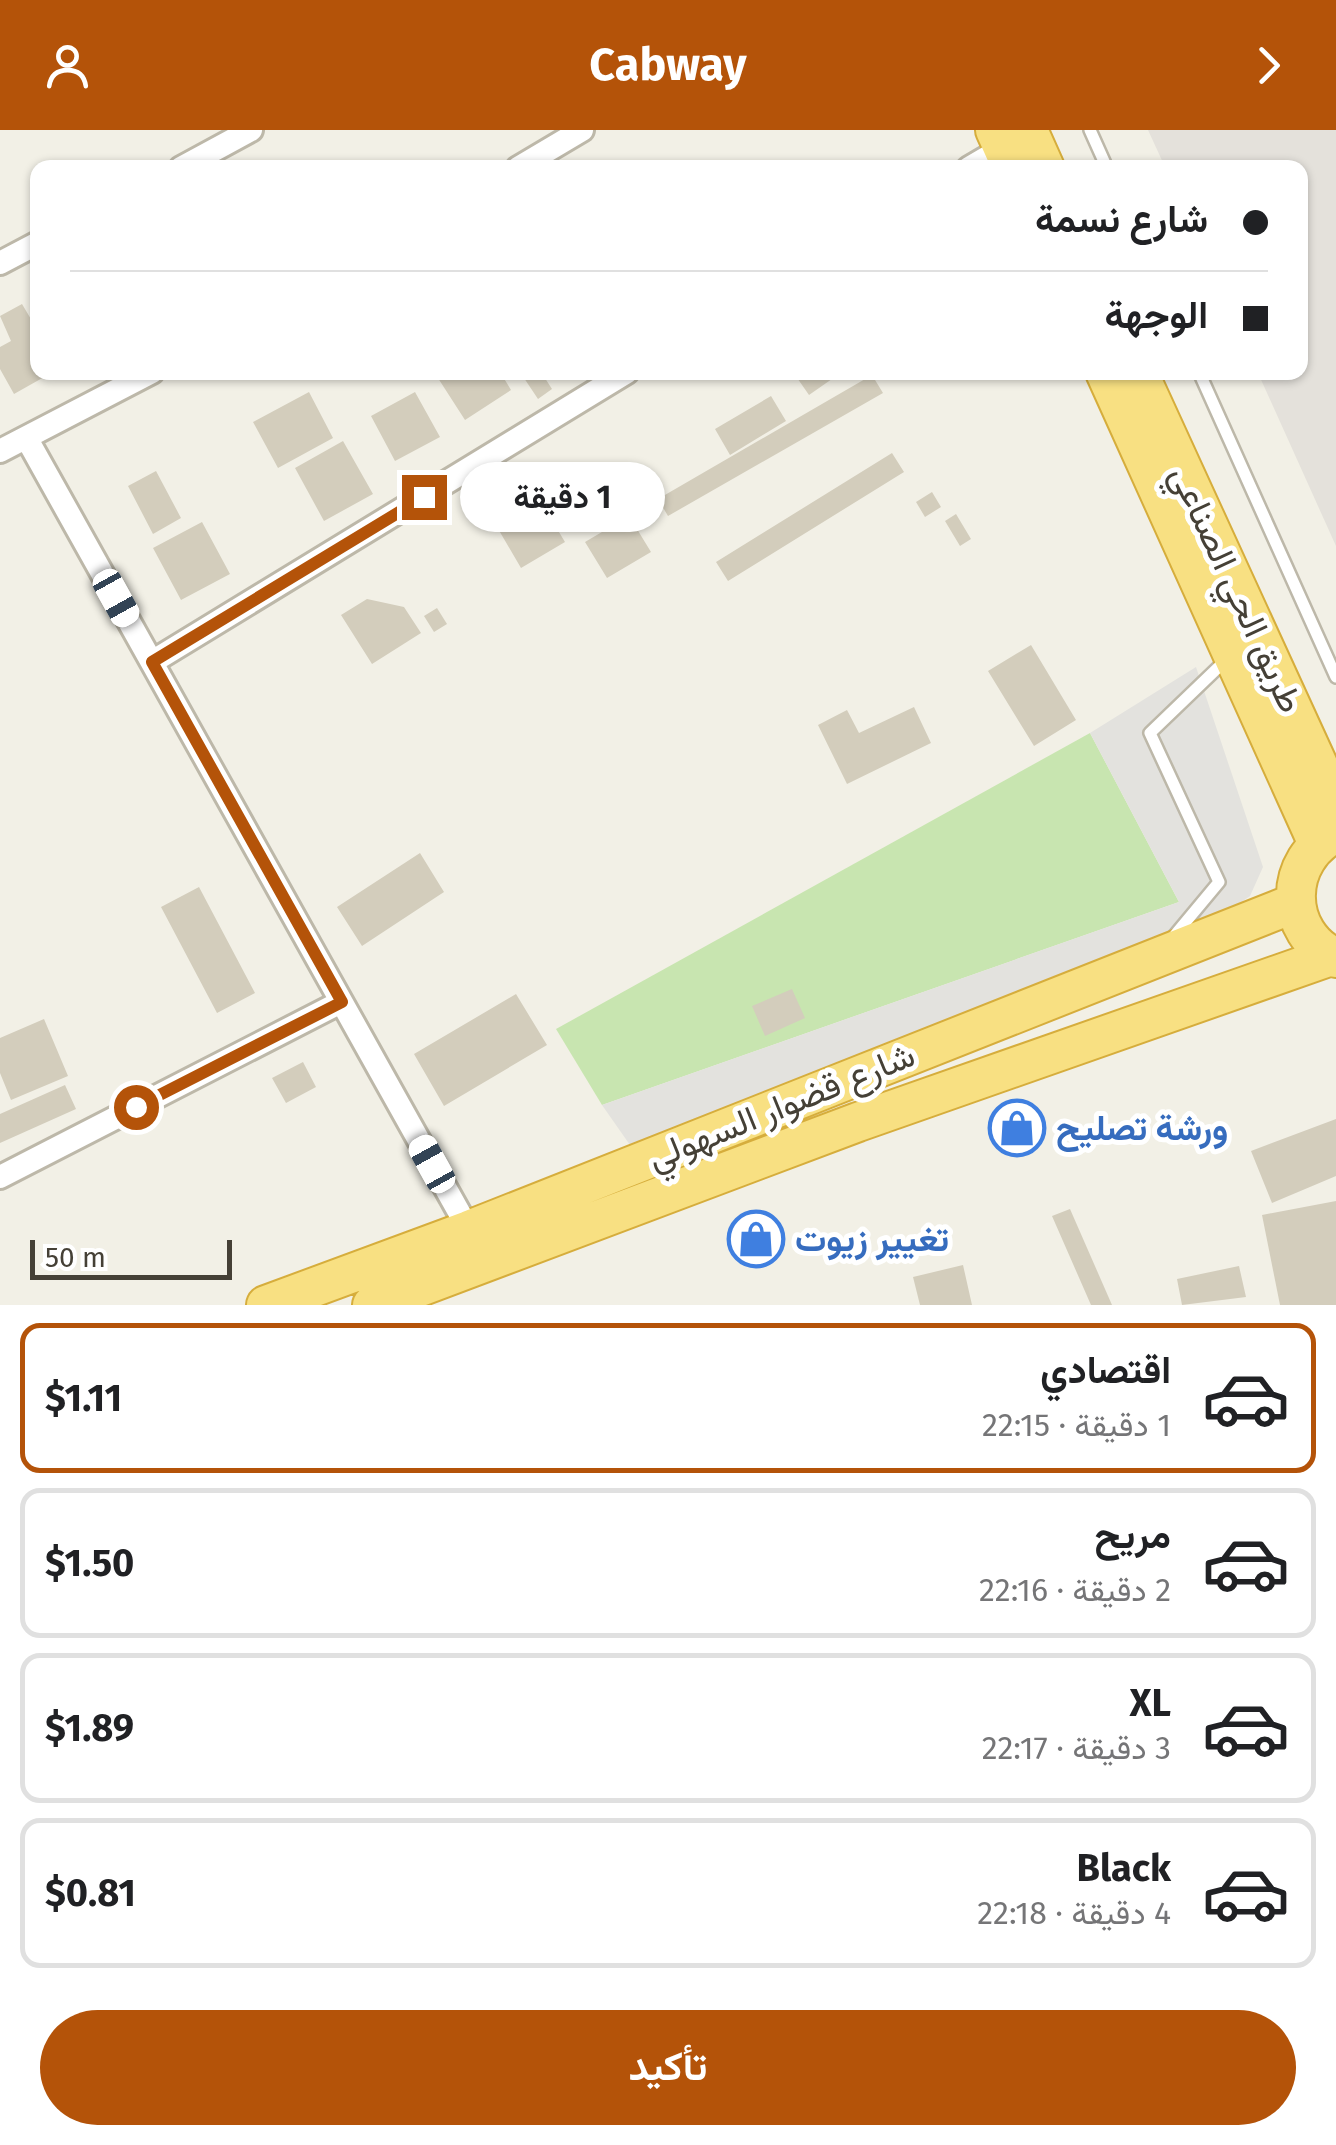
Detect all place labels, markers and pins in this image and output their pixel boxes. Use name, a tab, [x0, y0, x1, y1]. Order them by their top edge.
shop icon: ورشة تصليح	[987, 1098, 1047, 1158]
place label: ورشة تصليح	[1056, 1107, 1228, 1152]
shop icon: تغيير زيوت	[726, 1209, 786, 1269]
place label: تغيير زيوت	[795, 1218, 949, 1261]

